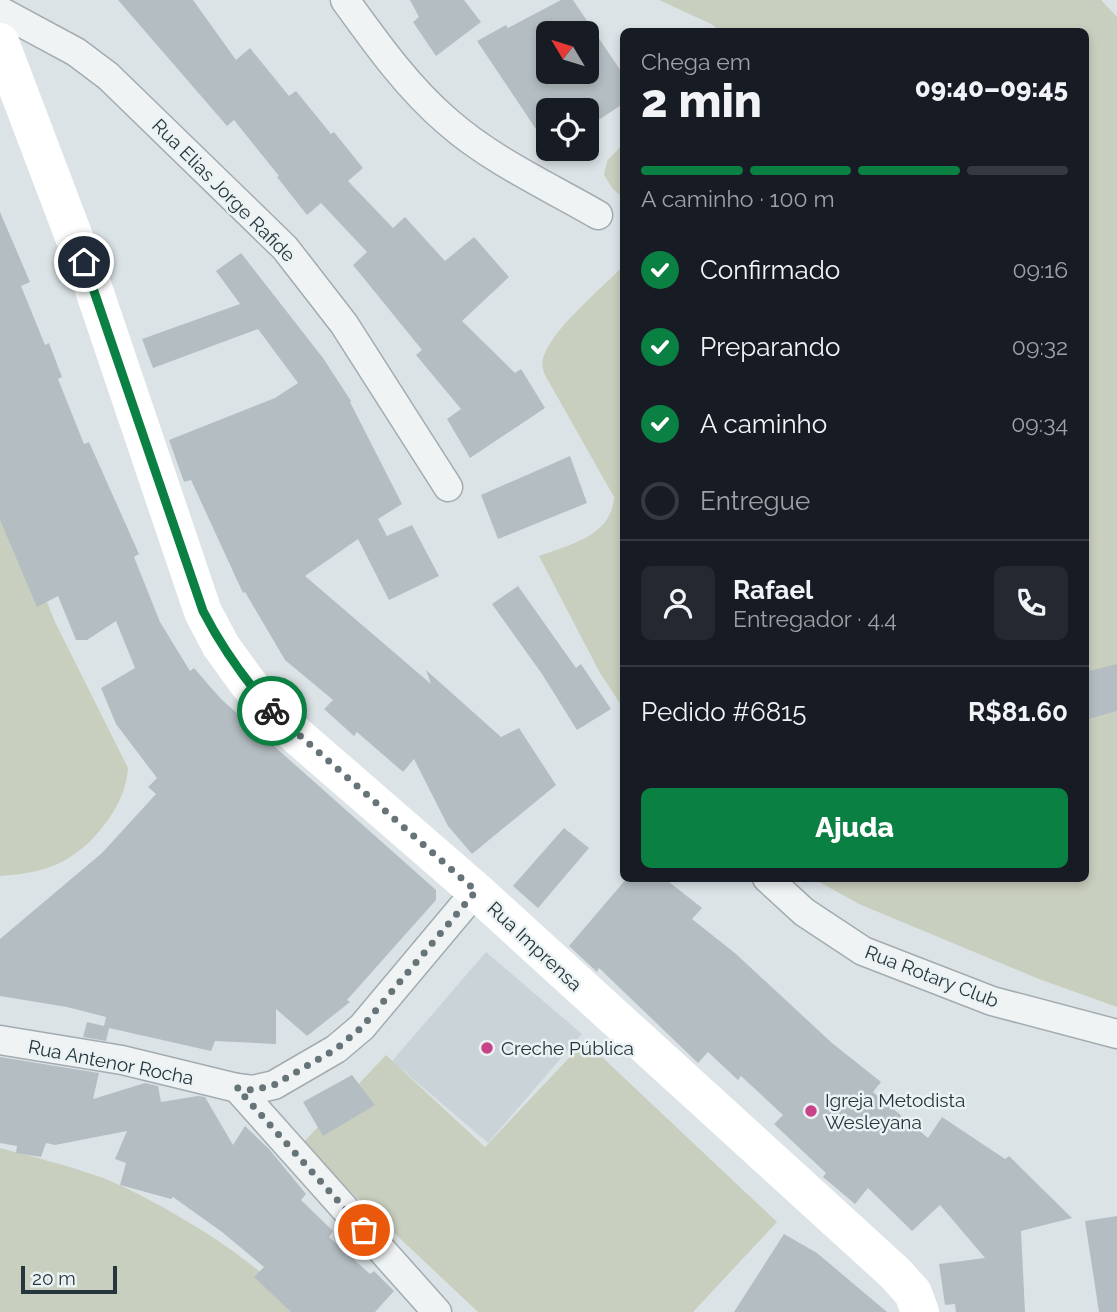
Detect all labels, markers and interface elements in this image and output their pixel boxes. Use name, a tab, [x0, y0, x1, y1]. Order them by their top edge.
north arrow	[536, 21, 598, 84]
map controls	[536, 21, 599, 161]
text: Chega em	[641, 48, 751, 75]
text: 09:40–09:45	[915, 73, 1068, 103]
text: 2 min	[641, 74, 762, 128]
button: locate	[536, 98, 599, 161]
street label: Rua Elias Jorge Rafide	[148, 114, 300, 266]
text: A caminho · 100 m	[641, 185, 835, 212]
pin	[54, 232, 114, 292]
icon: home	[65, 243, 103, 281]
icon: check	[641, 251, 679, 289]
text: Confirmado	[700, 255, 840, 285]
text: 09:16	[1012, 256, 1068, 283]
icon: check	[641, 328, 679, 366]
text: Preparando	[700, 332, 840, 362]
text: 09:32	[1012, 333, 1068, 360]
icon: check	[641, 405, 679, 443]
text: A caminho	[700, 409, 827, 439]
text: 09:34	[1011, 410, 1068, 437]
text: Entregue	[700, 486, 810, 516]
button: person	[641, 566, 715, 640]
button: phone	[994, 566, 1068, 640]
text: Rafael	[733, 575, 813, 605]
text: Entregador · 4.4	[733, 605, 897, 632]
courier	[237, 676, 307, 746]
icon: bike	[253, 692, 291, 730]
text: Pedido #6815	[641, 697, 806, 727]
text: R$81.60	[968, 697, 1068, 727]
button: Ajuda	[641, 788, 1068, 868]
street label: Rua Imprensa	[483, 897, 587, 995]
street label: Rua Rotary Club	[862, 940, 1002, 1012]
street label: Rua Antenor Rocha	[26, 1035, 196, 1089]
place label: Creche Pública	[501, 1037, 634, 1059]
marker: Creche Pública	[479, 1040, 495, 1056]
place label: Igreja Metodista Wesleyana	[825, 1089, 965, 1133]
marker: Igreja Metodista Wesleyana	[803, 1103, 819, 1119]
pin	[334, 1200, 394, 1260]
icon: bag	[345, 1211, 383, 1249]
scale bar	[21, 1263, 117, 1295]
text: 20 m	[32, 1267, 76, 1289]

